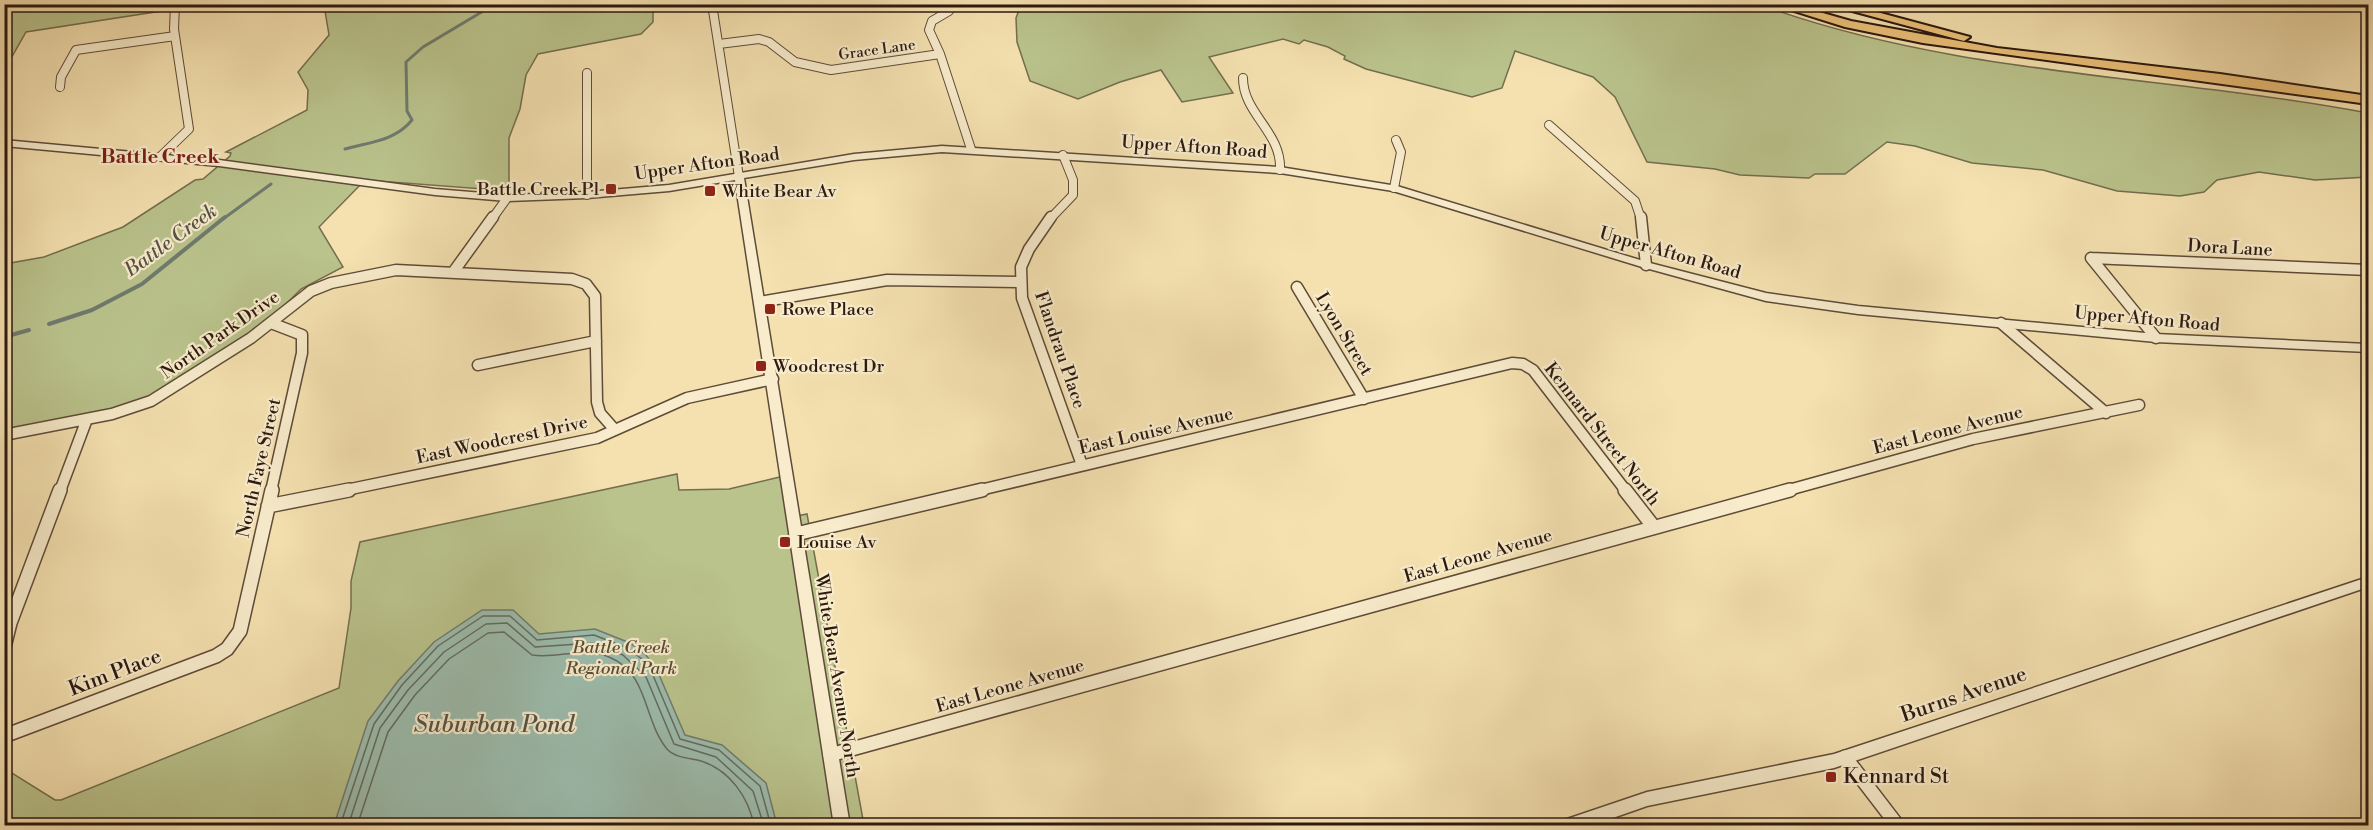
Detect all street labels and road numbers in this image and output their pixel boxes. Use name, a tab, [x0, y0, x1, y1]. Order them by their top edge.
street label: Grace Lane	[837, 35, 917, 65]
street label: Upper Afton Road	[1120, 130, 1269, 164]
street label: Upper Afton Road	[633, 142, 782, 186]
street label: Upper Afton Road	[1597, 222, 1744, 284]
street label: Dora Lane	[2187, 234, 2273, 262]
street label: North Park Drive	[156, 286, 284, 384]
street label: Flandrau Place	[1029, 288, 1091, 412]
street label: Lyon Street	[1310, 288, 1378, 380]
street label: Upper Afton Road	[2073, 301, 2222, 337]
street label: Kennard Street North	[1539, 358, 1665, 511]
street label: North Faye Street	[232, 395, 286, 540]
street label: East Leone Avenue	[1871, 400, 2025, 460]
street label: East Louise Avenue	[1076, 402, 1236, 460]
street label: East Woodcrest Drive	[414, 411, 590, 469]
street label: East Leone Avenue	[1401, 524, 1555, 588]
street label: White Bear Avenue North	[809, 571, 865, 780]
street label: Kim Place	[65, 643, 165, 703]
street label: East Leone Avenue	[933, 654, 1087, 718]
street label: Burns Avenue	[1897, 661, 2030, 729]

